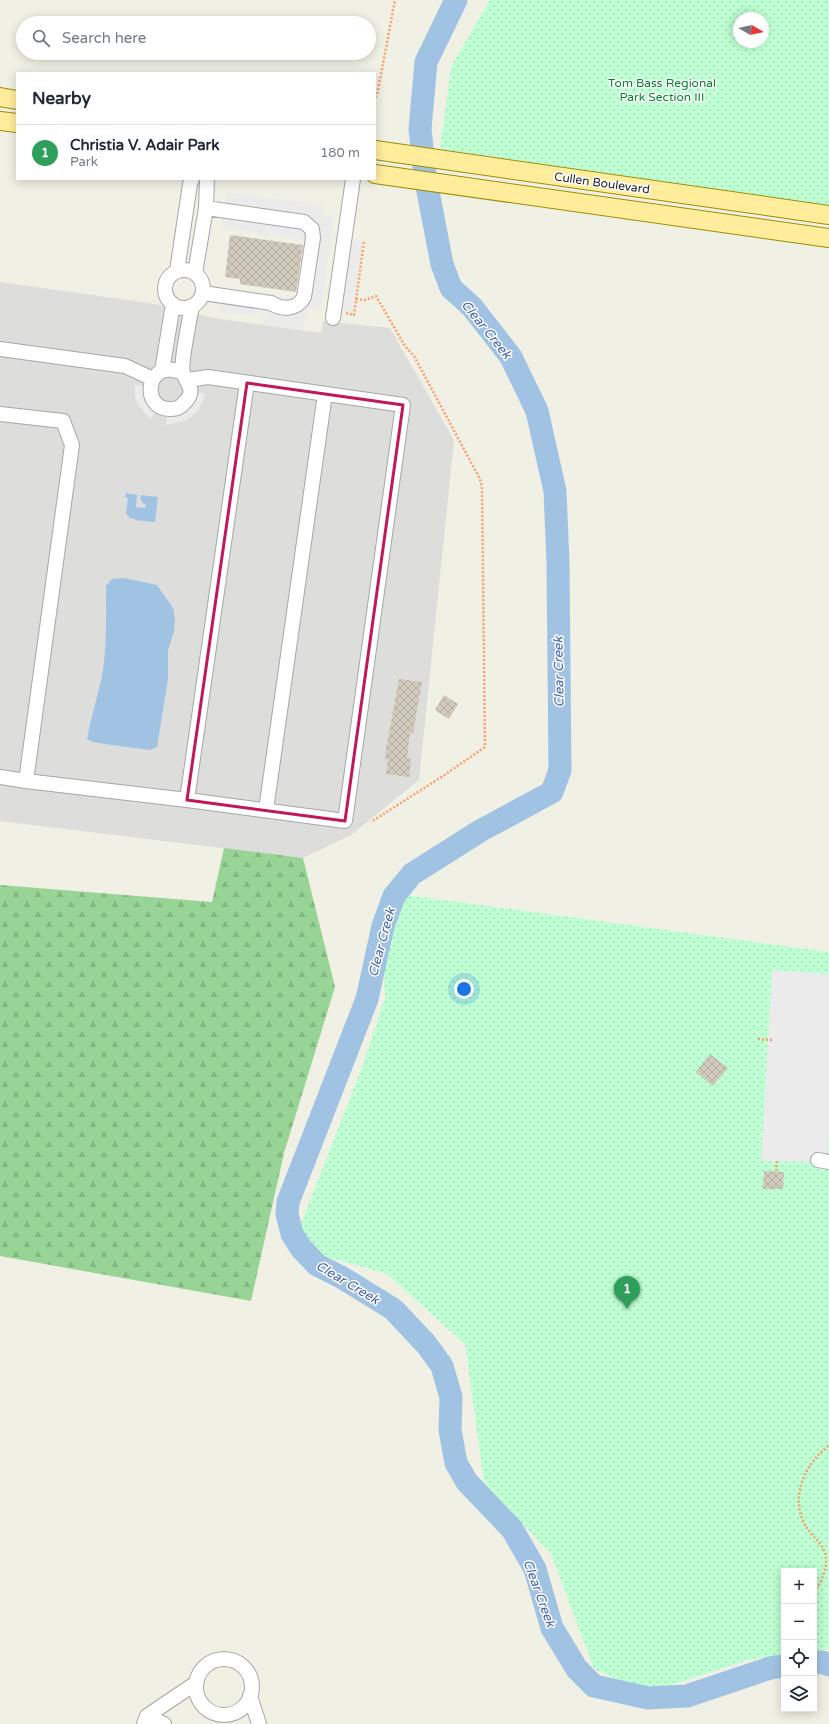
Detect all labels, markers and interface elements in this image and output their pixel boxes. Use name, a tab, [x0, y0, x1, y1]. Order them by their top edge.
north arrow	[733, 12, 769, 48]
search box	[16, 16, 376, 60]
icon: search	[30, 27, 52, 49]
text: Search here	[62, 29, 146, 47]
park label: Tom Bass Regional Park Section III	[608, 76, 716, 104]
text: Nearby	[32, 88, 91, 109]
text: Christia V. Adair Park	[70, 136, 220, 154]
text: 1	[41, 145, 49, 161]
text: 180 m	[320, 145, 360, 161]
text: Park	[70, 154, 98, 170]
street label: Cullen Boulevard	[553, 169, 651, 197]
water label: Clear Creek	[458, 297, 515, 363]
water label: Clear Creek	[550, 636, 568, 708]
water label: Clear Creek	[365, 905, 399, 979]
your location	[454, 979, 474, 999]
water label: Clear Creek	[313, 1258, 383, 1308]
pin: 1	[614, 1276, 640, 1309]
water label: Clear Creek	[519, 1557, 559, 1630]
map controls	[781, 1568, 817, 1712]
button: +	[781, 1568, 817, 1604]
button: −	[781, 1604, 817, 1640]
button: locate	[781, 1640, 817, 1676]
button: layers	[781, 1676, 817, 1712]

